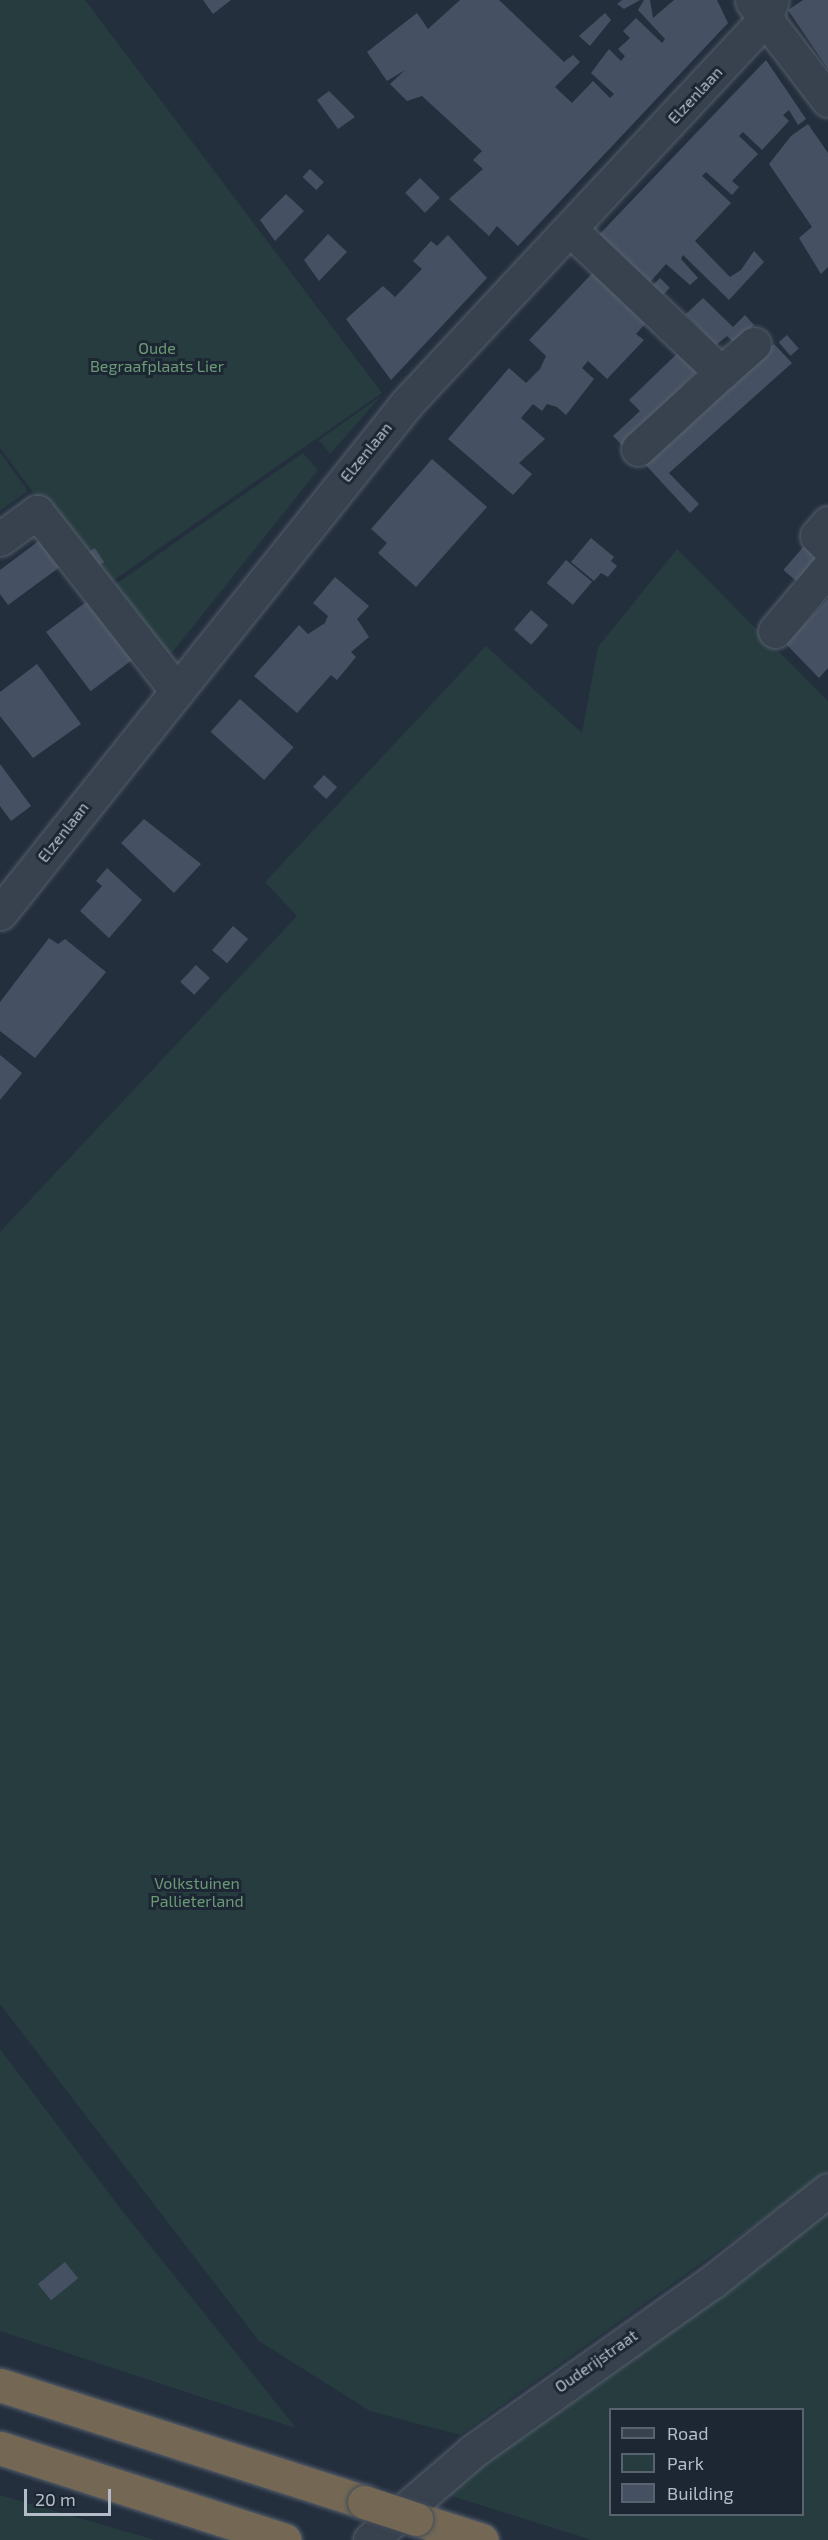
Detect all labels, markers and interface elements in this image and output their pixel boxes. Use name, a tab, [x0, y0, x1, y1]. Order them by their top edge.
street label: Elzenlaan	[664, 62, 726, 128]
park label: Oude Begraafplaats Lier	[90, 338, 224, 376]
street label: Elzenlaan	[336, 418, 396, 486]
street label: Elzenlaan	[33, 798, 93, 866]
park label: Volkstuinen Pallieterland	[150, 1873, 244, 1911]
street label: Ouderijstraat	[551, 2326, 641, 2396]
legend	[609, 2408, 804, 2516]
text: Road	[667, 2422, 708, 2444]
text: Park	[667, 2452, 704, 2474]
scale bar	[27, 2477, 114, 2515]
text: Building	[667, 2482, 734, 2504]
text: 20 m	[35, 2488, 76, 2510]

